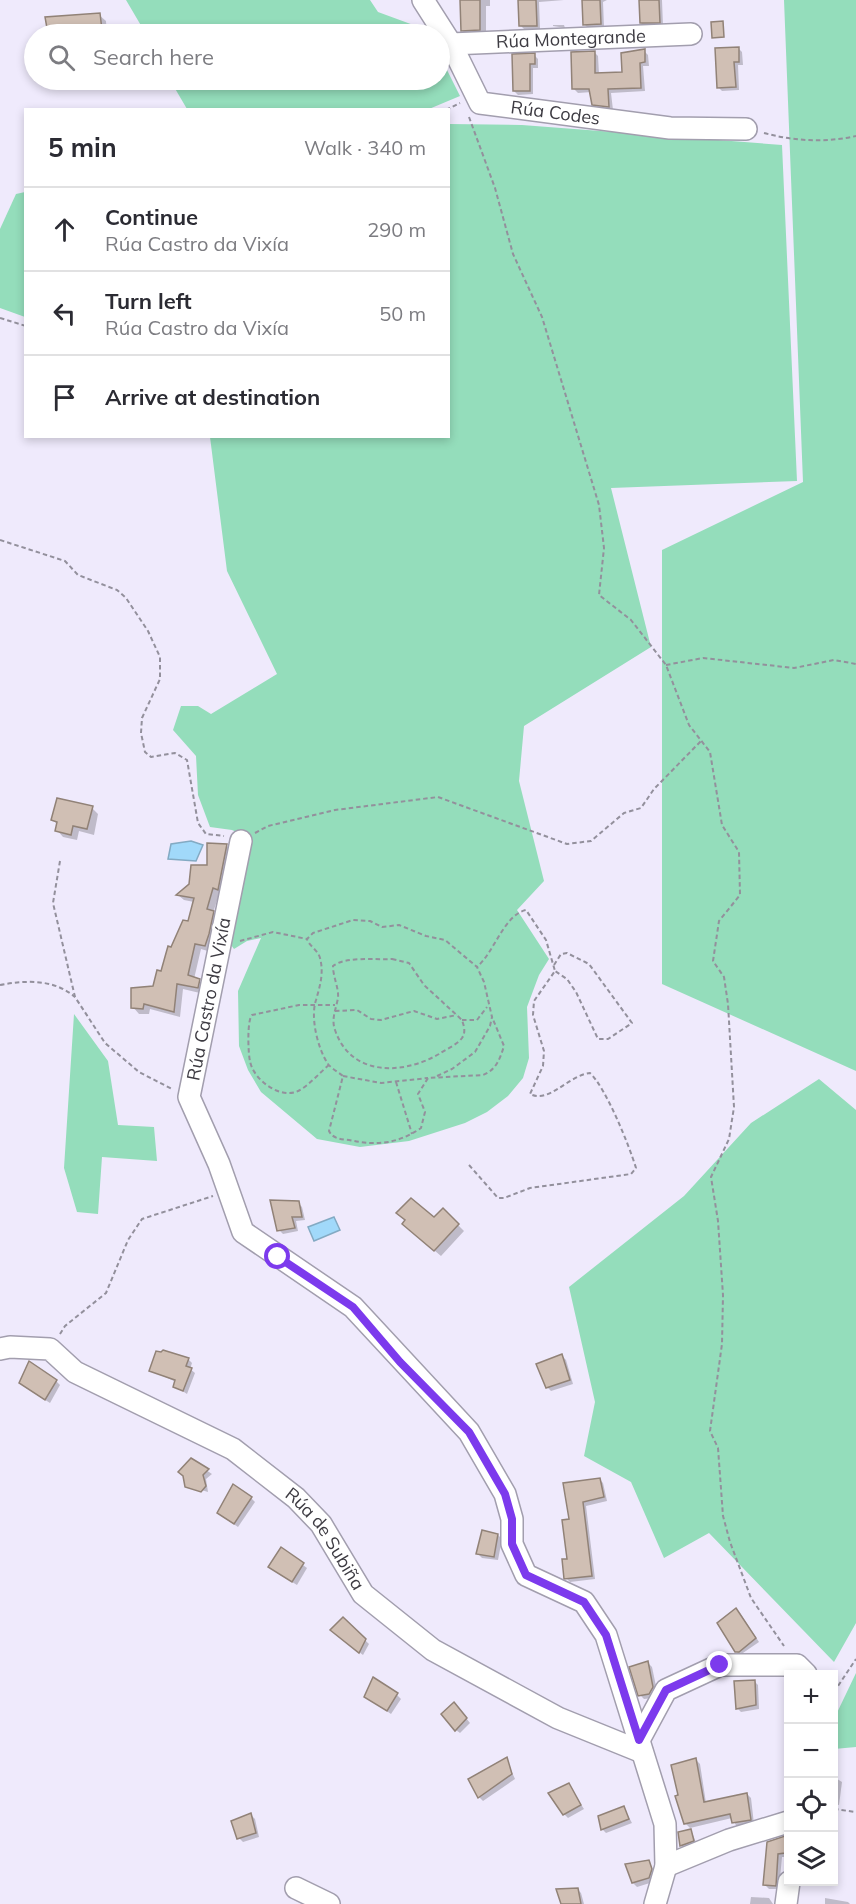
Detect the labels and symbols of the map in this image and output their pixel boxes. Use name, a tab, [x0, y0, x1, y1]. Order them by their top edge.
street label: Rúa Montegrande	[495, 24, 646, 53]
street label: Rúa Codes	[509, 95, 602, 130]
street label: Rúa Castro da Vixía	[181, 915, 236, 1082]
route start	[264, 1243, 290, 1269]
street label: Rúa de Subiña	[281, 1482, 370, 1594]
route end	[706, 1651, 732, 1677]

